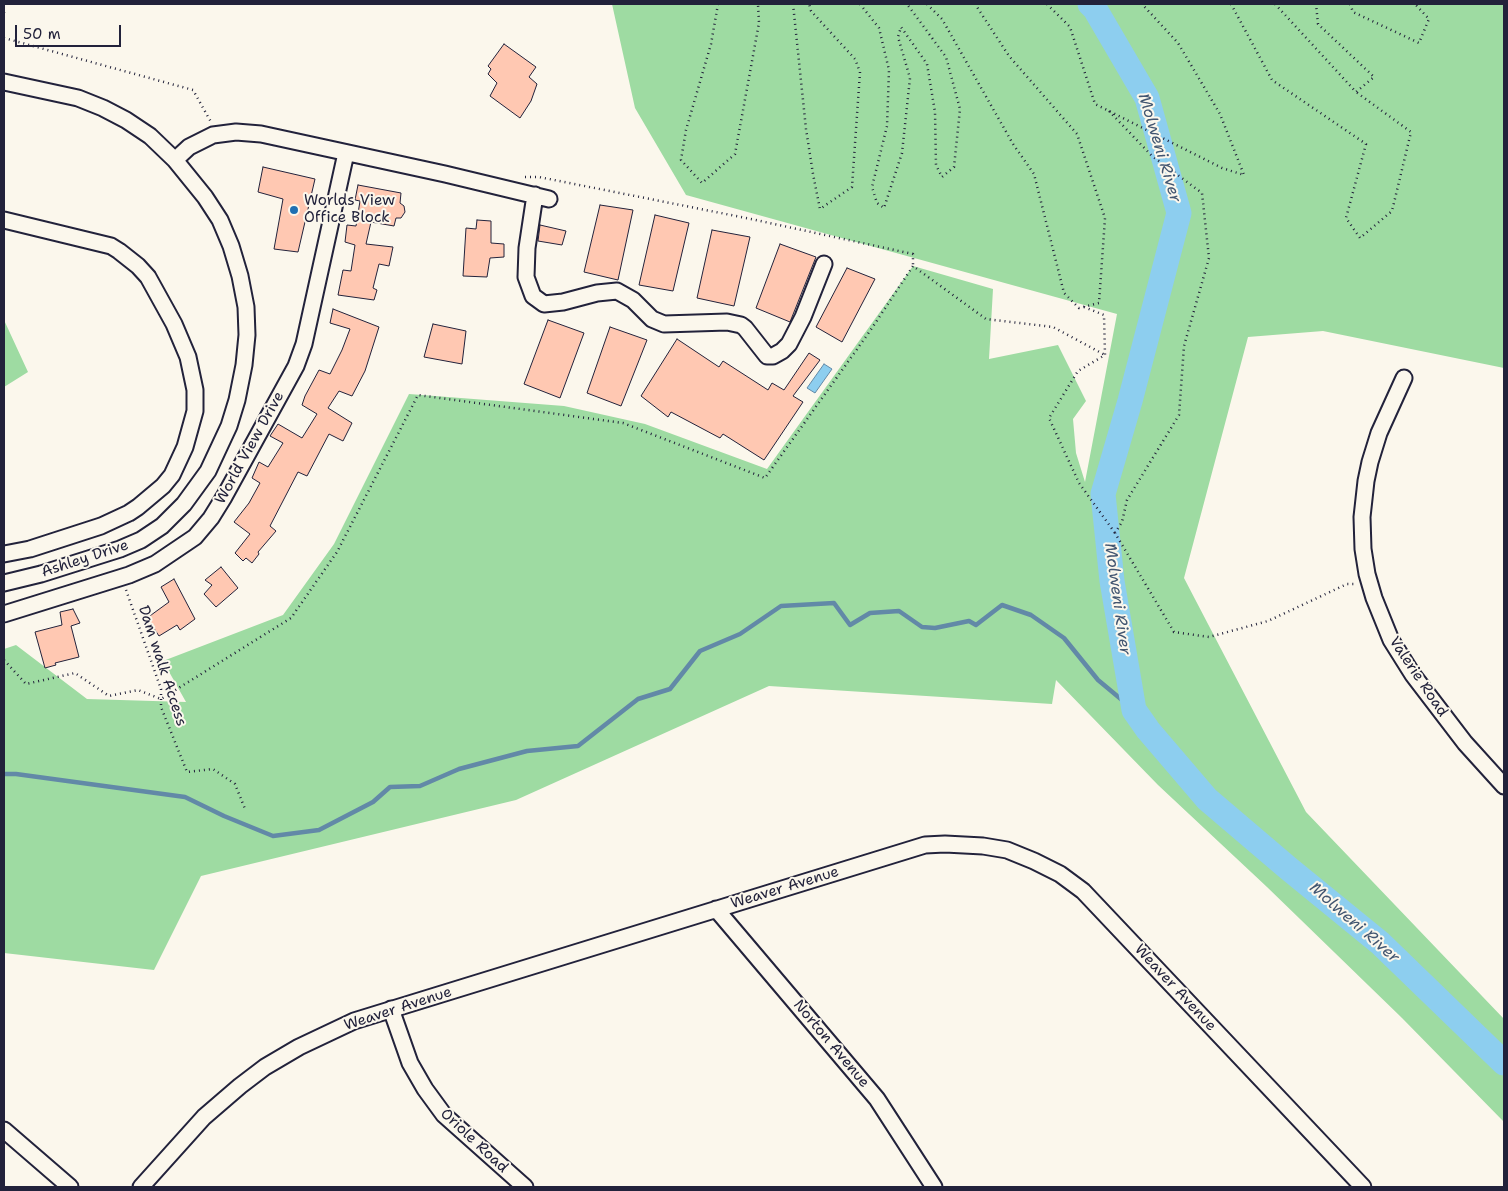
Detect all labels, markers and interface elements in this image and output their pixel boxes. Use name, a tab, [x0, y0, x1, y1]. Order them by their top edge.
scale bar	[18, 15, 124, 47]
text: 50 m	[23, 24, 61, 44]
water label: Molweni River	[1133, 91, 1185, 205]
place label: Worlds View Office Block	[304, 192, 395, 227]
marker: Worlds View Office Block	[288, 204, 300, 216]
street label: World View Drive	[212, 389, 288, 507]
street label: Ashley Drive	[39, 536, 131, 582]
water label: Molweni River	[1100, 542, 1134, 656]
street label: Dam walk Access	[134, 603, 190, 729]
street label: Valerie Road	[1385, 634, 1451, 720]
street label: Weaver Avenue	[729, 863, 841, 913]
water label: Molweni River	[1305, 879, 1403, 967]
street label: Weaver Avenue	[1130, 941, 1220, 1035]
street label: Weaver Avenue	[342, 983, 454, 1035]
street label: Norton Avenue	[789, 996, 873, 1092]
street label: Oriole Road	[436, 1105, 512, 1177]

